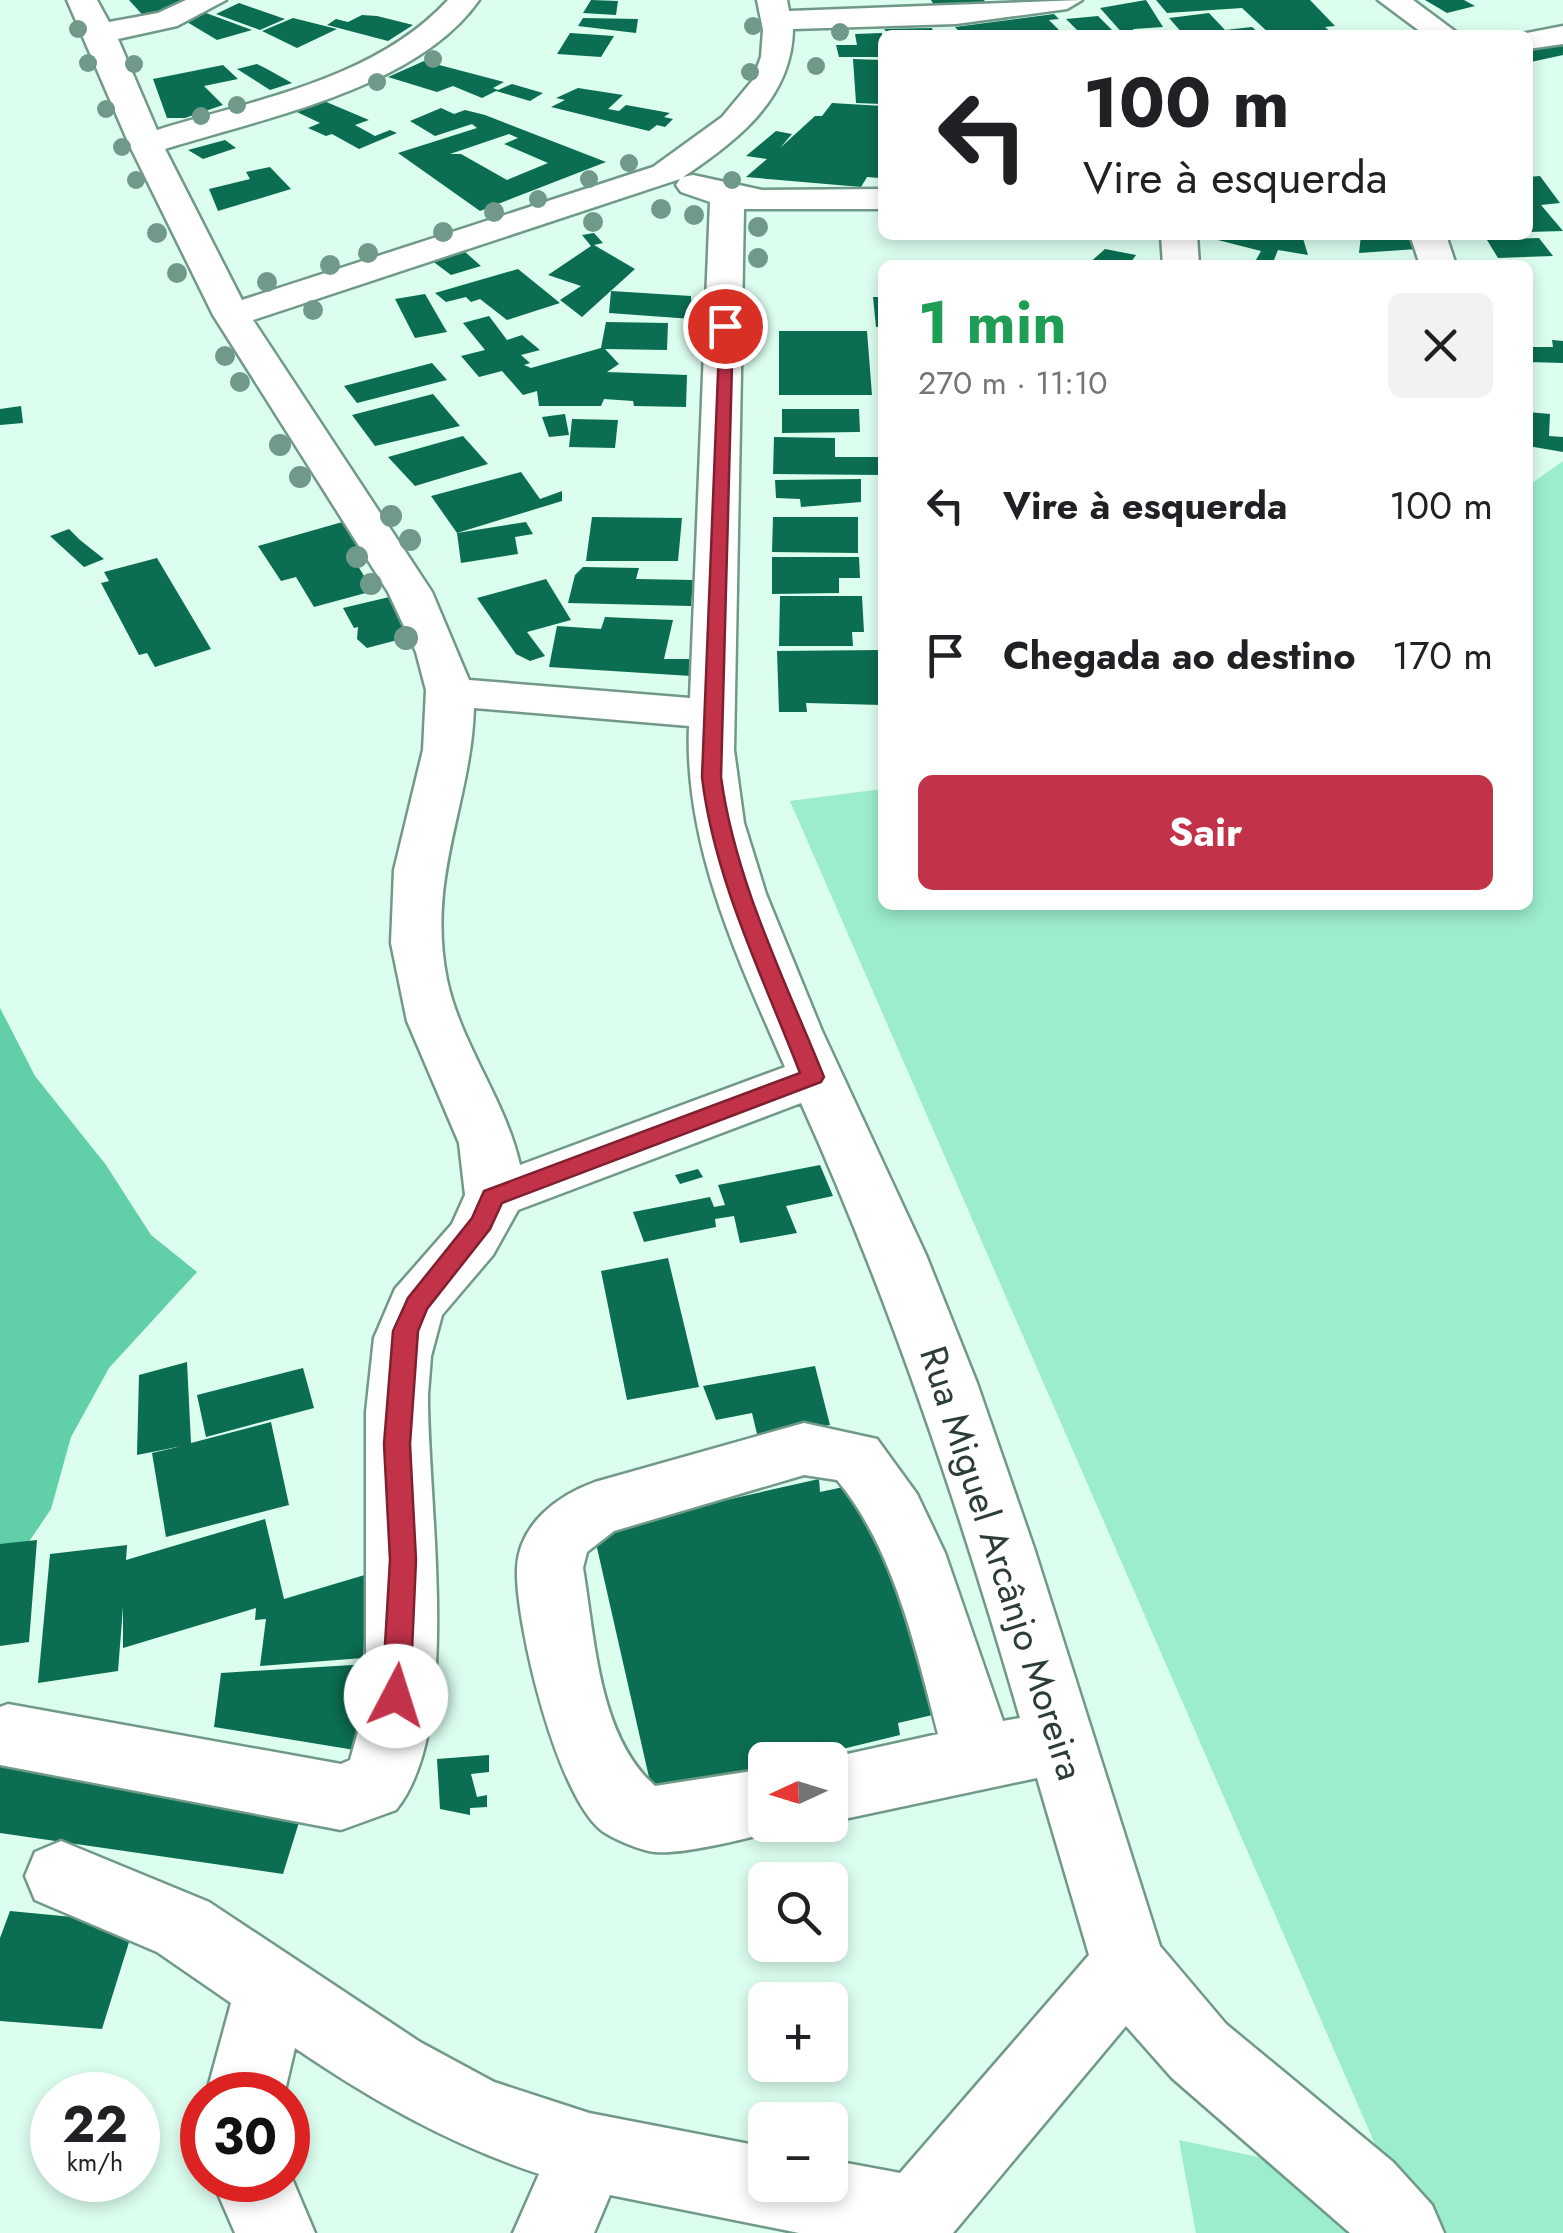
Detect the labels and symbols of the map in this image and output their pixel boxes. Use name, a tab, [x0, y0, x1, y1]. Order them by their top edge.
pin	[683, 284, 768, 369]
street label: Rua Miguel Arcânjo Moreira	[906, 1339, 1099, 1787]
position arrow	[344, 1644, 448, 1748]
north arrow	[748, 1742, 848, 1842]
speed limit sign: 30	[180, 2072, 310, 2202]

